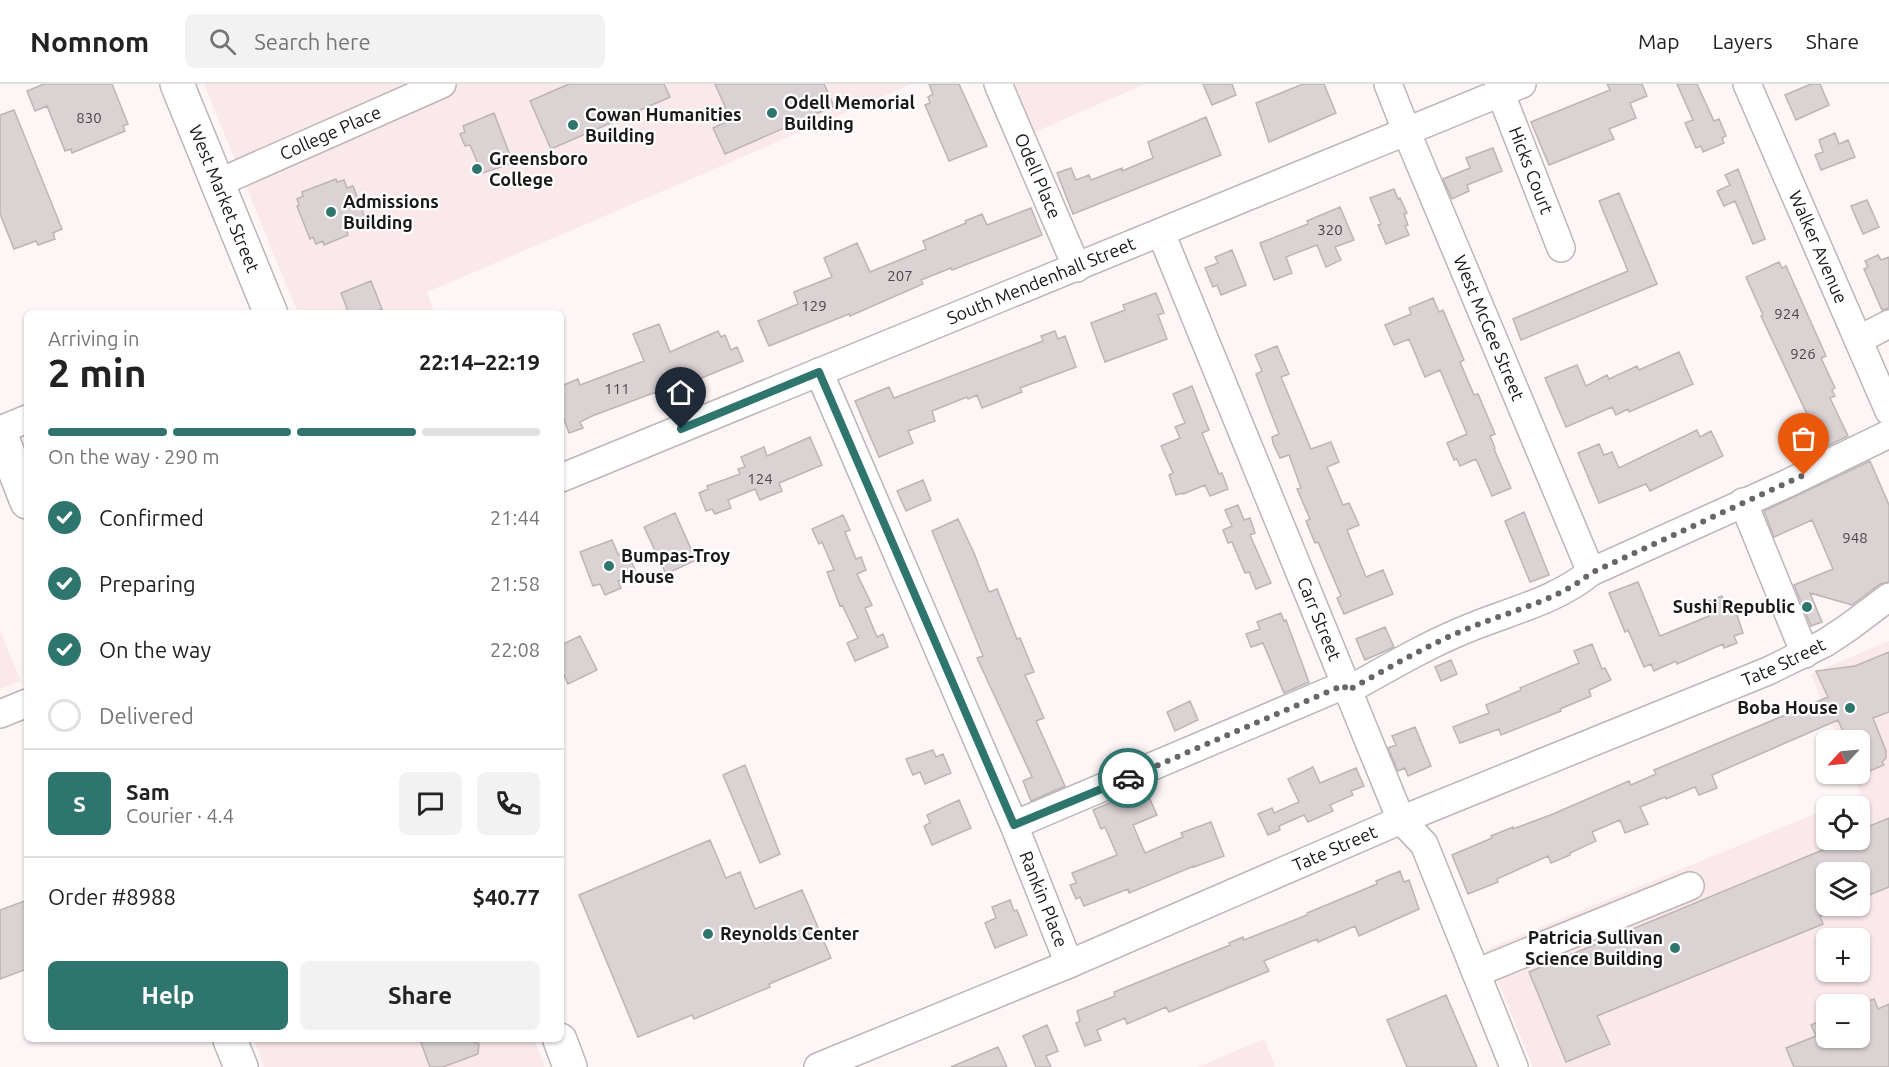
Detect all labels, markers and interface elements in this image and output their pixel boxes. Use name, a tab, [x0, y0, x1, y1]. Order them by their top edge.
search box	[185, 14, 605, 68]
icon: search	[206, 25, 239, 58]
text: Nomnom	[30, 26, 149, 57]
text: Search here	[254, 29, 371, 54]
text: Map	[1638, 29, 1679, 53]
text: Layers	[1712, 29, 1773, 53]
text: Share	[1806, 29, 1859, 53]
place label: Odell Memorial Building	[784, 92, 915, 133]
street label: College Place	[276, 101, 384, 163]
place label: Cowan Humanities Building	[585, 104, 742, 145]
marker: Odell Memorial Building	[765, 106, 779, 120]
house number: 830	[76, 109, 102, 126]
marker: Cowan Humanities Building	[566, 118, 580, 132]
street label: West Market Street	[186, 122, 264, 275]
street label: Hicks Court	[1506, 124, 1558, 217]
street label: Odell Place	[1011, 130, 1066, 221]
place label: Greensboro College	[489, 148, 588, 189]
marker: Greensboro College	[470, 162, 484, 176]
street label: Walker Avenue	[1786, 188, 1852, 306]
place label: Admissions Building	[343, 191, 439, 232]
marker: Admissions Building	[324, 205, 338, 219]
house number: 320	[1317, 221, 1343, 238]
street label: South Mendenhall Street	[944, 233, 1138, 328]
street label: West McGee Street	[1450, 252, 1529, 403]
house number: 207	[887, 267, 913, 284]
house number: 129	[801, 297, 827, 314]
house number: 924	[1774, 305, 1800, 322]
text: Arriving in	[48, 327, 139, 350]
house number: 926	[1790, 345, 1816, 362]
text: 22:14–22:19	[419, 349, 540, 374]
text: 2 min	[48, 351, 147, 394]
pin	[655, 367, 706, 429]
icon: home	[664, 376, 697, 409]
house number: 111	[604, 380, 630, 397]
pin	[1778, 413, 1829, 475]
icon: bag	[1787, 422, 1820, 455]
text: On the way · 290 m	[48, 445, 220, 468]
house number: 124	[747, 470, 773, 487]
icon: check	[48, 501, 81, 534]
text: Confirmed	[99, 505, 204, 530]
text: 21:44	[490, 506, 540, 529]
house number: 948	[1842, 529, 1868, 546]
place label: Bumpas-Troy House	[621, 545, 731, 586]
marker: Bumpas-Troy House	[602, 559, 616, 573]
icon: check	[48, 567, 81, 600]
text: Preparing	[99, 571, 196, 596]
text: 21:58	[490, 572, 540, 595]
street label: Carr Street	[1294, 574, 1346, 663]
place label: Sushi Republic	[1673, 596, 1795, 616]
marker: Sushi Republic	[1800, 600, 1814, 614]
icon: check	[48, 633, 81, 666]
street label: Tate Street	[1739, 633, 1828, 690]
text: On the way	[99, 637, 211, 662]
text: 22:08	[490, 638, 540, 661]
place label: Boba House	[1737, 697, 1838, 717]
marker: Boba House	[1843, 701, 1857, 715]
text: Delivered	[99, 703, 194, 728]
north arrow	[1816, 730, 1870, 784]
map controls	[1816, 730, 1870, 1048]
courier	[1098, 748, 1158, 808]
icon: car	[1112, 762, 1145, 795]
button: chat	[399, 772, 462, 835]
button: phone	[477, 772, 540, 835]
text: Sam	[126, 779, 170, 804]
text: S	[73, 791, 86, 816]
button: locate	[1816, 796, 1870, 850]
text: Courier · 4.4	[126, 804, 234, 827]
street label: Tate Street	[1289, 821, 1380, 875]
street label: Rankin Place	[1016, 848, 1072, 950]
button: layers	[1816, 862, 1870, 916]
text: Order #8988	[48, 884, 176, 909]
text: $40.77	[473, 884, 540, 909]
place label: Reynolds Center	[720, 923, 860, 943]
marker: Reynolds Center	[701, 927, 715, 941]
place label: Patricia Sullivan Science Building	[1525, 927, 1663, 968]
button: +	[1816, 928, 1870, 982]
marker: Patricia Sullivan Science Building	[1668, 941, 1682, 955]
button: Help	[48, 961, 288, 1030]
button: Share	[300, 961, 540, 1030]
button: −	[1816, 994, 1870, 1048]

